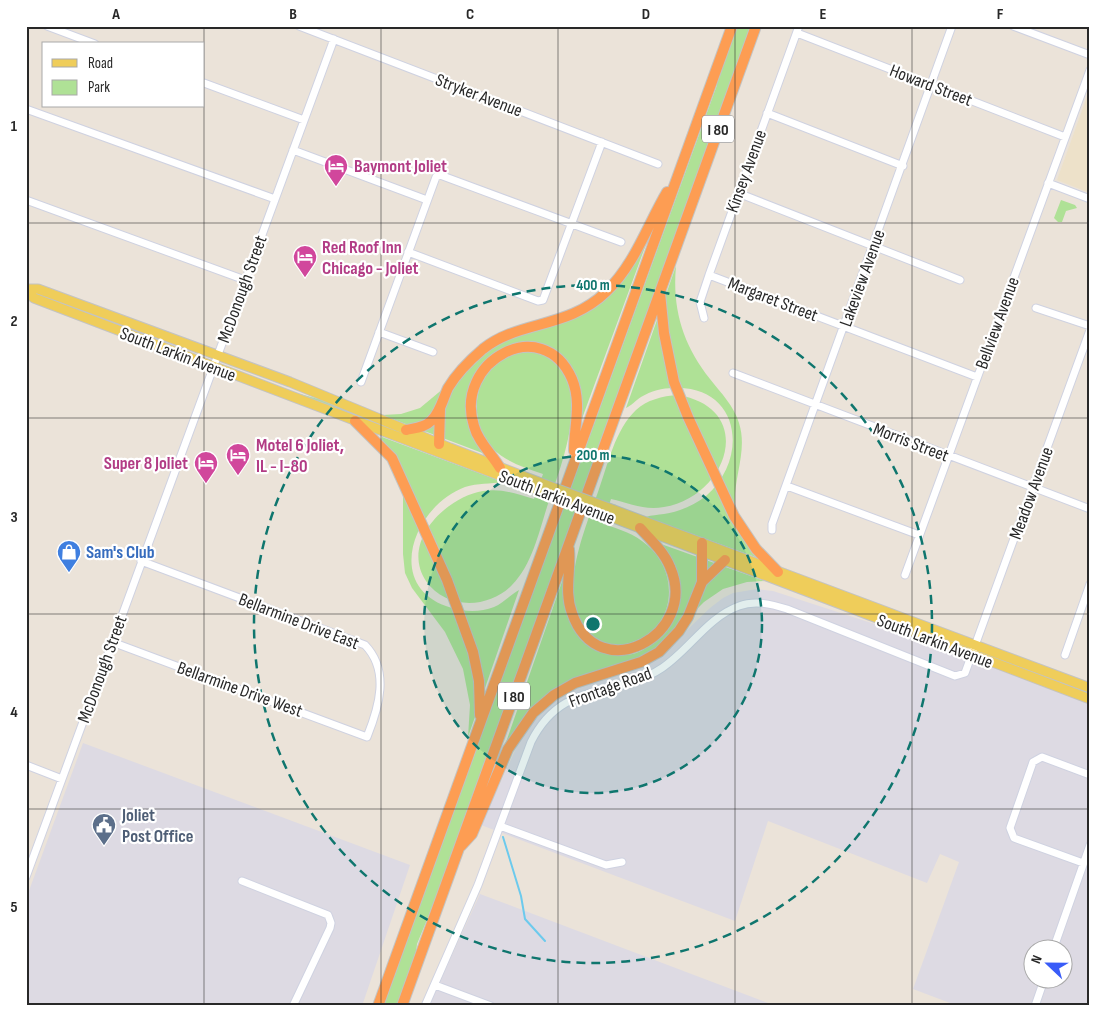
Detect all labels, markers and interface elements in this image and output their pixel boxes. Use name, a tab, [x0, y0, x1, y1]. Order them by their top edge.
text: A	[111, 5, 120, 24]
text: B	[289, 5, 297, 24]
text: C	[466, 5, 474, 24]
text: D	[642, 5, 650, 24]
text: E	[820, 5, 827, 24]
text: F	[997, 5, 1004, 24]
legend	[42, 42, 205, 108]
text: Road	[88, 54, 113, 73]
street label: Howard Street	[887, 60, 975, 111]
street label: Stryker Avenue	[432, 69, 525, 122]
text: Park	[88, 78, 110, 97]
road number: I 80	[702, 116, 734, 142]
text: 1	[11, 117, 18, 136]
street label: Kinsey Avenue	[722, 127, 771, 215]
hotel icon: Baymont Joliet	[323, 153, 349, 187]
place label: Baymont Joliet	[354, 156, 447, 177]
street label: Lakeview Avenue	[835, 227, 890, 330]
street label: McDonough Street	[213, 232, 272, 346]
place label: Red Roof Inn Chicago - Joliet	[322, 237, 419, 279]
hotel icon: Red Roof Inn Chicago - Joliet	[292, 244, 318, 278]
street label: Margaret Street	[725, 273, 821, 326]
street label: Bellview Avenue	[971, 274, 1024, 372]
text: 400 m	[576, 276, 610, 295]
text: 2	[10, 312, 18, 331]
street label: South Larkin Avenue	[117, 323, 239, 386]
street label: Morris Street	[870, 418, 952, 467]
place label: Motel 6 Joliet, IL - I-80	[256, 435, 344, 477]
hotel icon: Motel 6 Joliet, IL - I-80	[225, 442, 251, 476]
street label: Meadow Avenue	[1005, 444, 1058, 542]
text: 200 m	[576, 446, 610, 465]
hotel icon: Super 8 Joliet	[193, 450, 219, 484]
place label: Super 8 Joliet	[104, 453, 188, 474]
street label: South Larkin Avenue	[496, 466, 618, 529]
text: 3	[10, 508, 18, 527]
shop icon: Sam's Club	[56, 539, 82, 573]
place label: Sam's Club	[86, 542, 155, 563]
street label: Bellarmine Drive East	[236, 589, 362, 654]
street label: South Larkin Avenue	[874, 610, 996, 673]
street label: McDonough Street	[73, 612, 132, 726]
centre of rings	[584, 615, 602, 633]
street label: Bellarmine Drive West	[174, 657, 306, 722]
street label: Frontage Road	[566, 663, 654, 712]
road number: I 80	[498, 682, 530, 709]
text: 4	[10, 703, 18, 722]
place label: Joliet Post Office	[121, 805, 193, 847]
public building icon: Joliet Post Office	[91, 812, 117, 846]
text: 5	[10, 898, 18, 917]
north arrow	[1024, 940, 1074, 990]
text: N	[1027, 953, 1046, 966]

